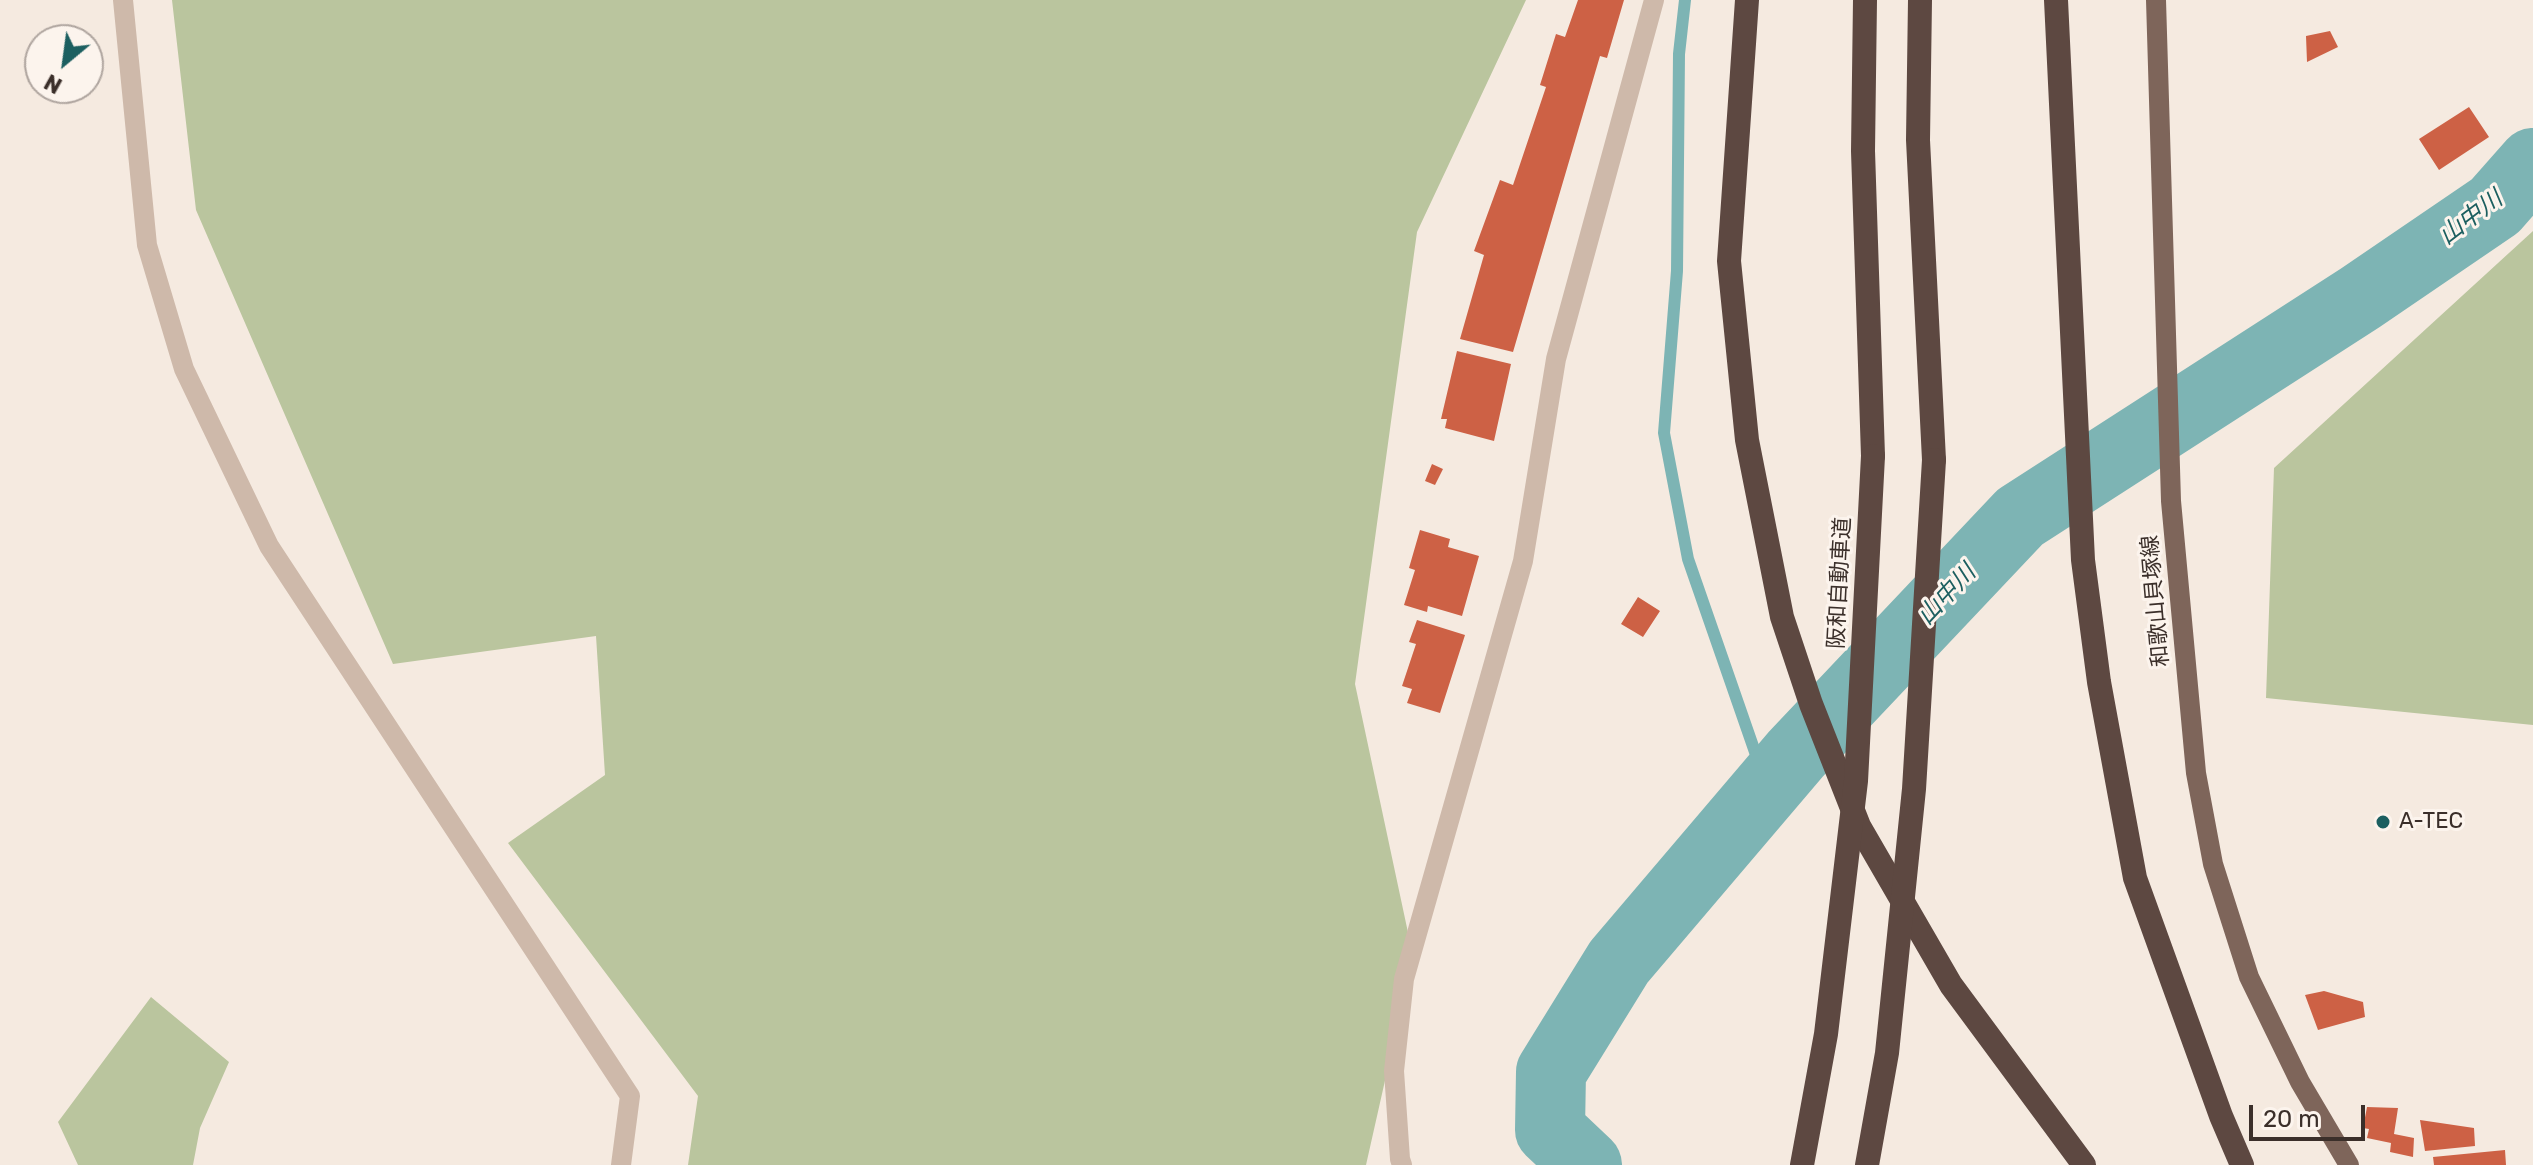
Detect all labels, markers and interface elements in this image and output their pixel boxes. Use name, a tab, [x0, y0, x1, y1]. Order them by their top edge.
north arrow	[24, 24, 104, 104]
text: N	[40, 68, 67, 99]
water label: 山中川	[2434, 185, 2508, 251]
street label: 阪和自動車道	[1823, 516, 1857, 650]
street label: 和歌山貝塚線	[2137, 534, 2175, 668]
water label: 山中川	[1912, 559, 1982, 631]
place label: A-TEC	[2399, 809, 2463, 835]
marker: A-TEC	[2374, 813, 2392, 831]
scale bar	[2253, 1089, 2369, 1139]
text: 20 m	[2263, 1105, 2320, 1133]

